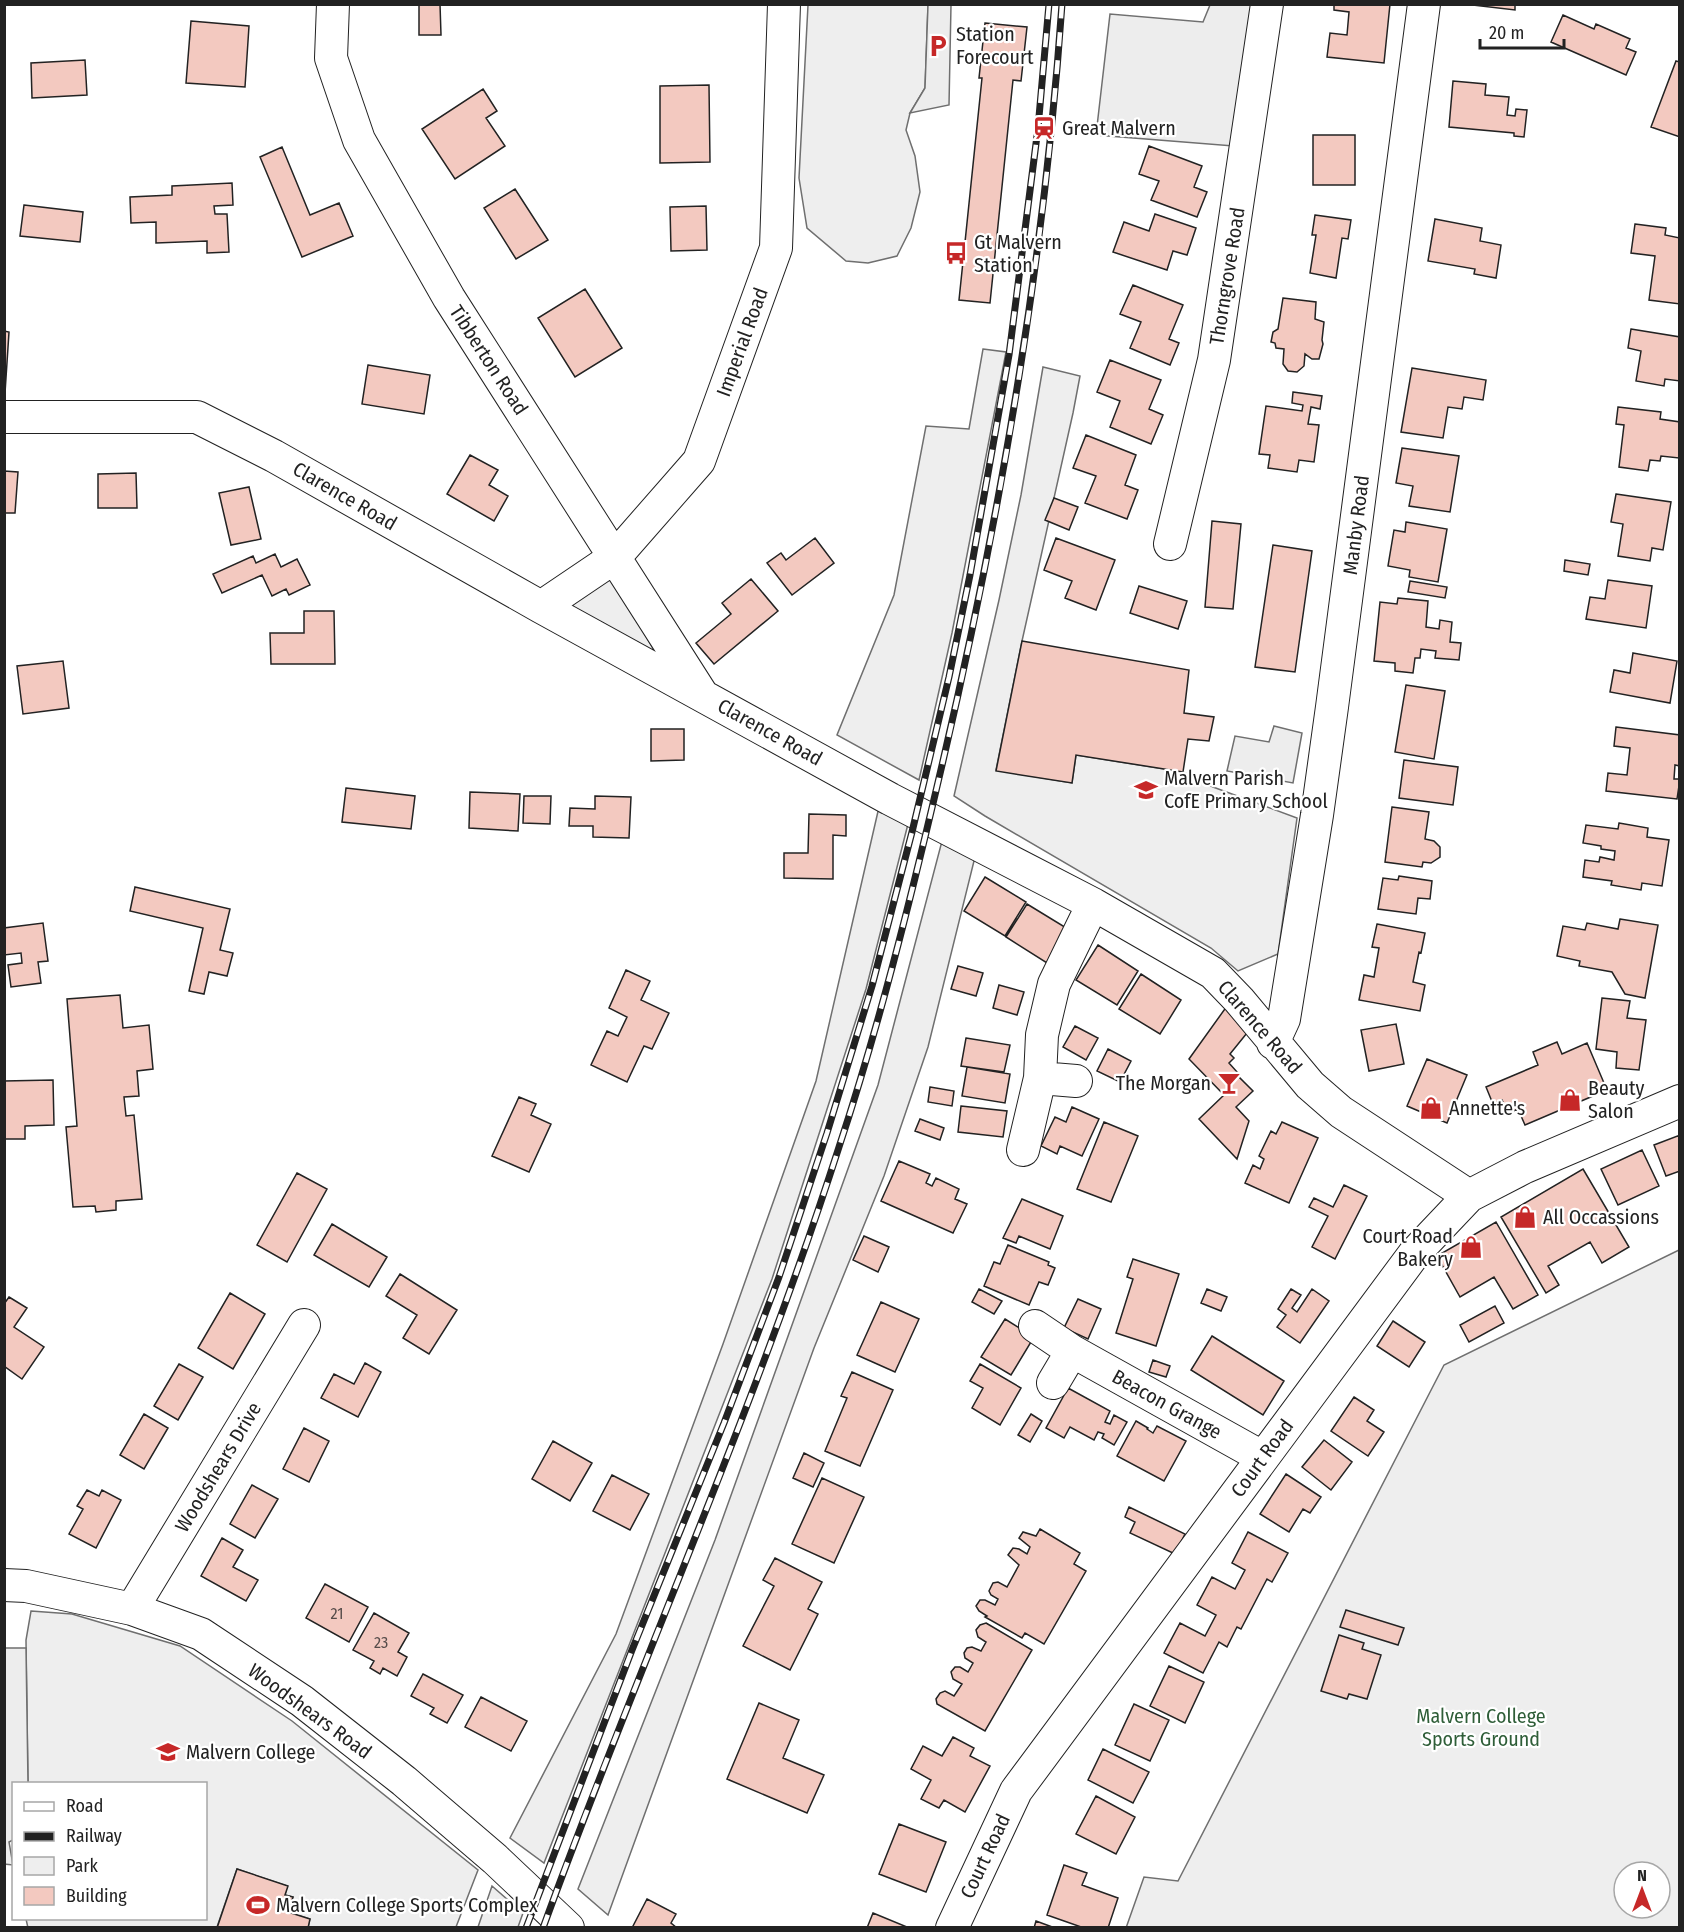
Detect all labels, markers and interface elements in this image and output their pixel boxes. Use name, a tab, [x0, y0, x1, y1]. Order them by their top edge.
scale bar	[1480, 12, 1564, 50]
place label: Station Forecourt	[956, 22, 1034, 69]
text: 20 m	[1489, 22, 1524, 44]
parking icon: Station Forecourt	[925, 33, 951, 59]
station icon: Great Malvern	[1031, 115, 1057, 141]
place label: Great Malvern	[1062, 116, 1176, 140]
street label: Thorngrove Road	[1204, 205, 1250, 347]
place label: Gt Malvern Station	[974, 230, 1062, 277]
bus stop icon: Gt Malvern Station	[943, 240, 969, 266]
street label: Imperial Road	[711, 284, 773, 400]
street label: Tibberton Road	[445, 301, 533, 419]
street label: Clarence Road	[289, 457, 401, 535]
street label: Manby Road	[1338, 474, 1374, 576]
street label: Clarence Road	[713, 693, 827, 771]
place label: Malvern Parish CofE Primary School	[1164, 766, 1328, 813]
school or university icon: Malvern Parish CofE Primary School	[1133, 777, 1159, 803]
street label: Clarence Road	[1213, 975, 1307, 1079]
bar icon: The Morgan	[1216, 1070, 1242, 1096]
place label: The Morgan	[1116, 1071, 1211, 1095]
place label: Beauty Salon	[1588, 1076, 1644, 1123]
shop icon: Beauty Salon	[1557, 1087, 1583, 1113]
shop icon: Annette's	[1418, 1095, 1444, 1121]
place label: Annette's	[1449, 1096, 1525, 1120]
shop icon: All Occassions	[1512, 1204, 1538, 1230]
place label: All Occassions	[1543, 1205, 1659, 1229]
place label: Court Road Bakery	[1363, 1224, 1453, 1271]
shop icon: Court Road Bakery	[1458, 1234, 1484, 1260]
street label: Beacon Grange	[1108, 1364, 1226, 1444]
street label: Woodshears Drive	[170, 1398, 266, 1536]
street label: Court Road	[1226, 1414, 1298, 1502]
house number: 21	[331, 1604, 343, 1623]
house number: 23	[374, 1633, 388, 1652]
street label: Woodshears Road	[244, 1658, 376, 1764]
park label: Malvern College Sports Ground	[1416, 1704, 1546, 1751]
school or university icon: Malvern College	[155, 1739, 181, 1765]
place label: Malvern College	[186, 1740, 315, 1764]
legend	[12, 1782, 207, 1920]
text: Road	[66, 1795, 103, 1817]
street label: Court Road	[955, 1810, 1015, 1902]
text: Railway	[66, 1825, 122, 1847]
text: Park	[66, 1855, 99, 1877]
north arrow	[1612, 1860, 1672, 1920]
text: N	[1637, 1866, 1647, 1885]
text: Building	[66, 1885, 127, 1907]
sports icon: Malvern College Sports Complex	[245, 1892, 271, 1918]
place label: Malvern College Sports Complex	[276, 1893, 538, 1917]

